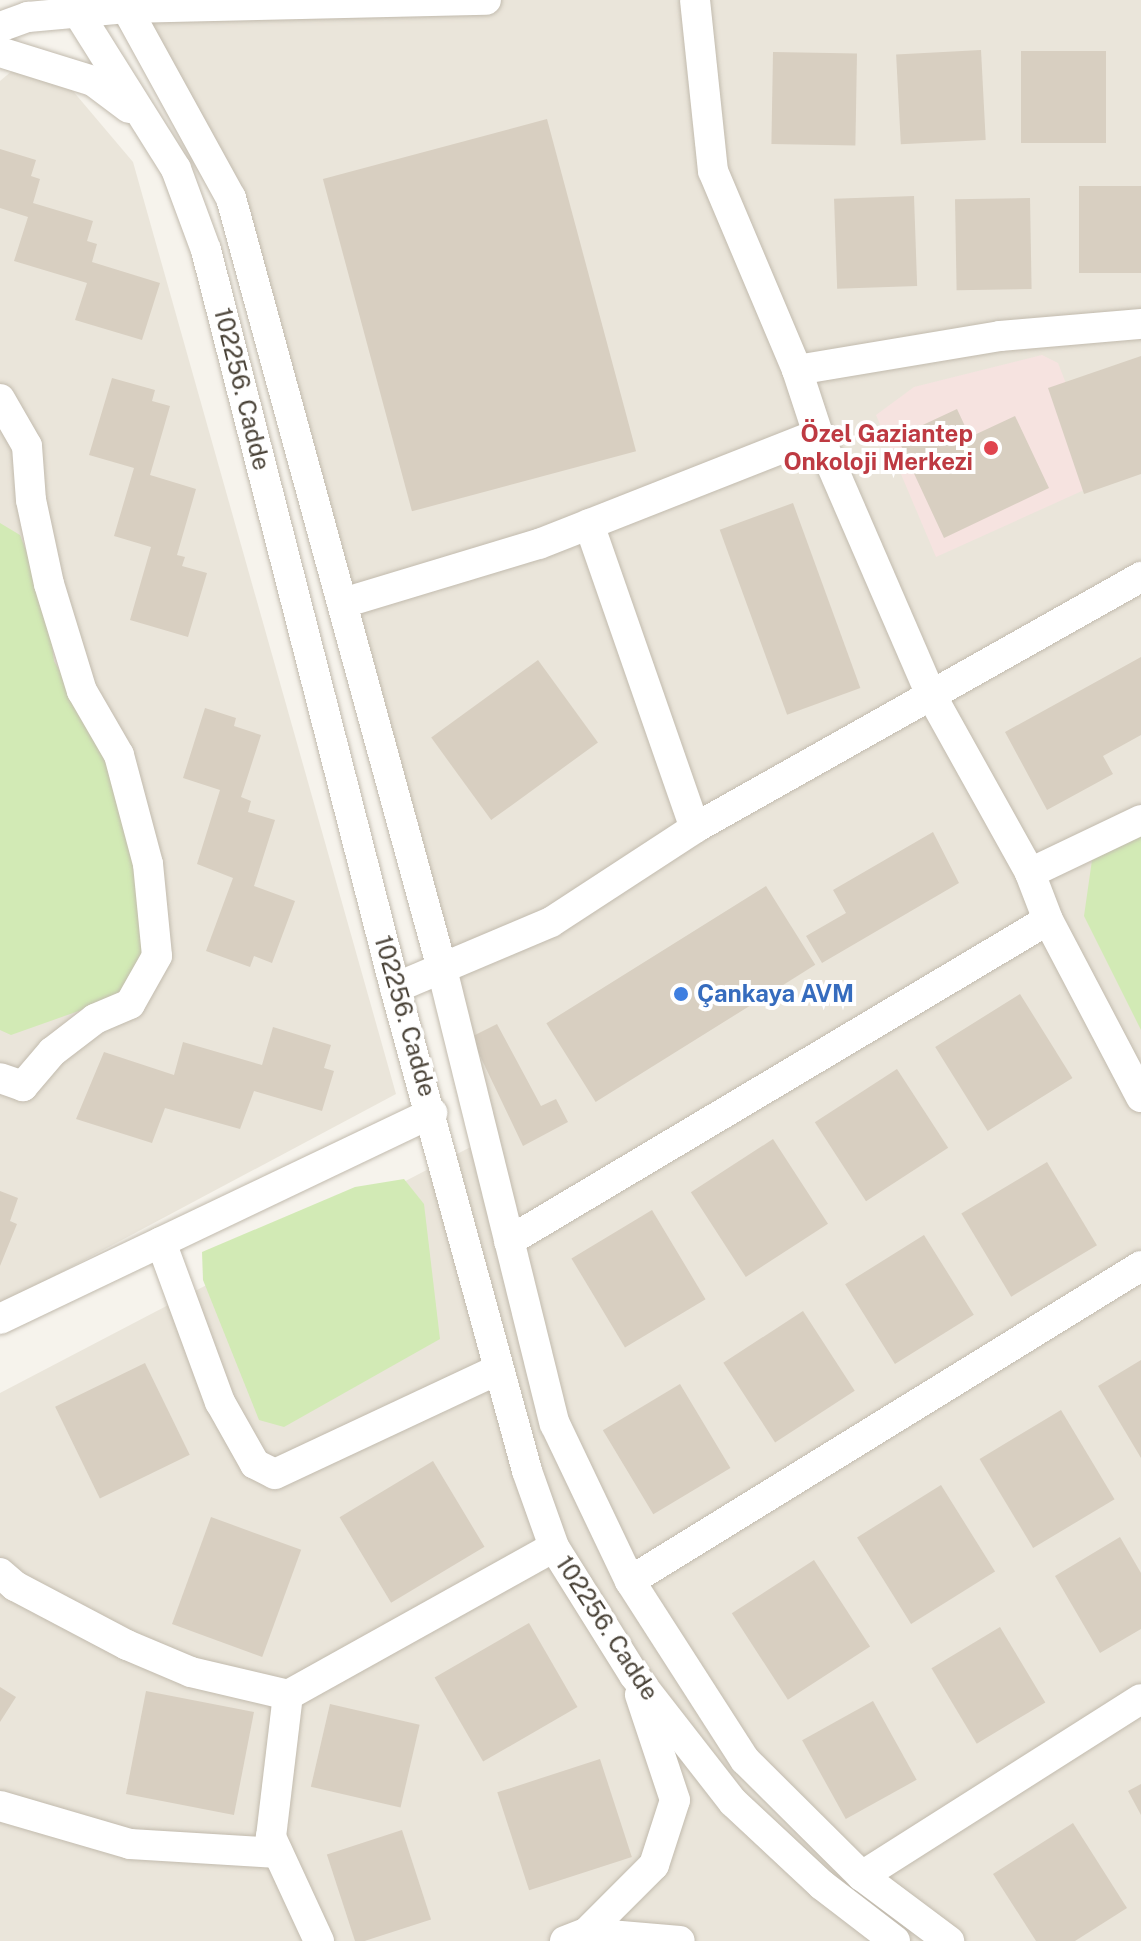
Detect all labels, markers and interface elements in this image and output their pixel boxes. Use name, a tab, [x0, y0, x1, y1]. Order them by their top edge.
street label: 102256. Cadde	[208, 305, 276, 473]
place label: Özel Gaziantep Onkoloji Merkezi	[783, 420, 973, 476]
marker: Özel Gaziantep Onkoloji Merkezi	[980, 437, 1002, 459]
street label: 102256. Cadde	[368, 932, 442, 1100]
place label: Çankaya AVM	[697, 980, 854, 1008]
marker: Çankaya AVM	[672, 985, 690, 1003]
street label: 102256. Cadde	[550, 1550, 664, 1706]

